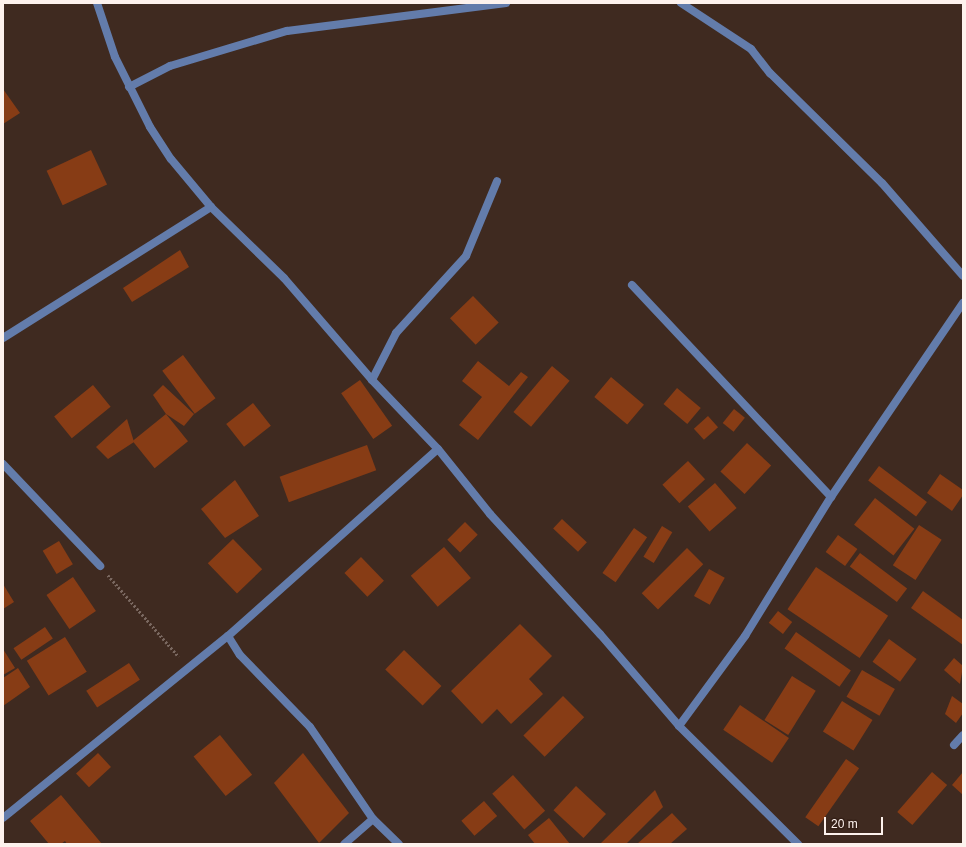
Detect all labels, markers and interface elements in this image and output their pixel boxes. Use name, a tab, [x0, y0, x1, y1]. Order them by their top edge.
scale bar	[826, 809, 885, 835]
text: 20 m	[831, 817, 858, 831]

